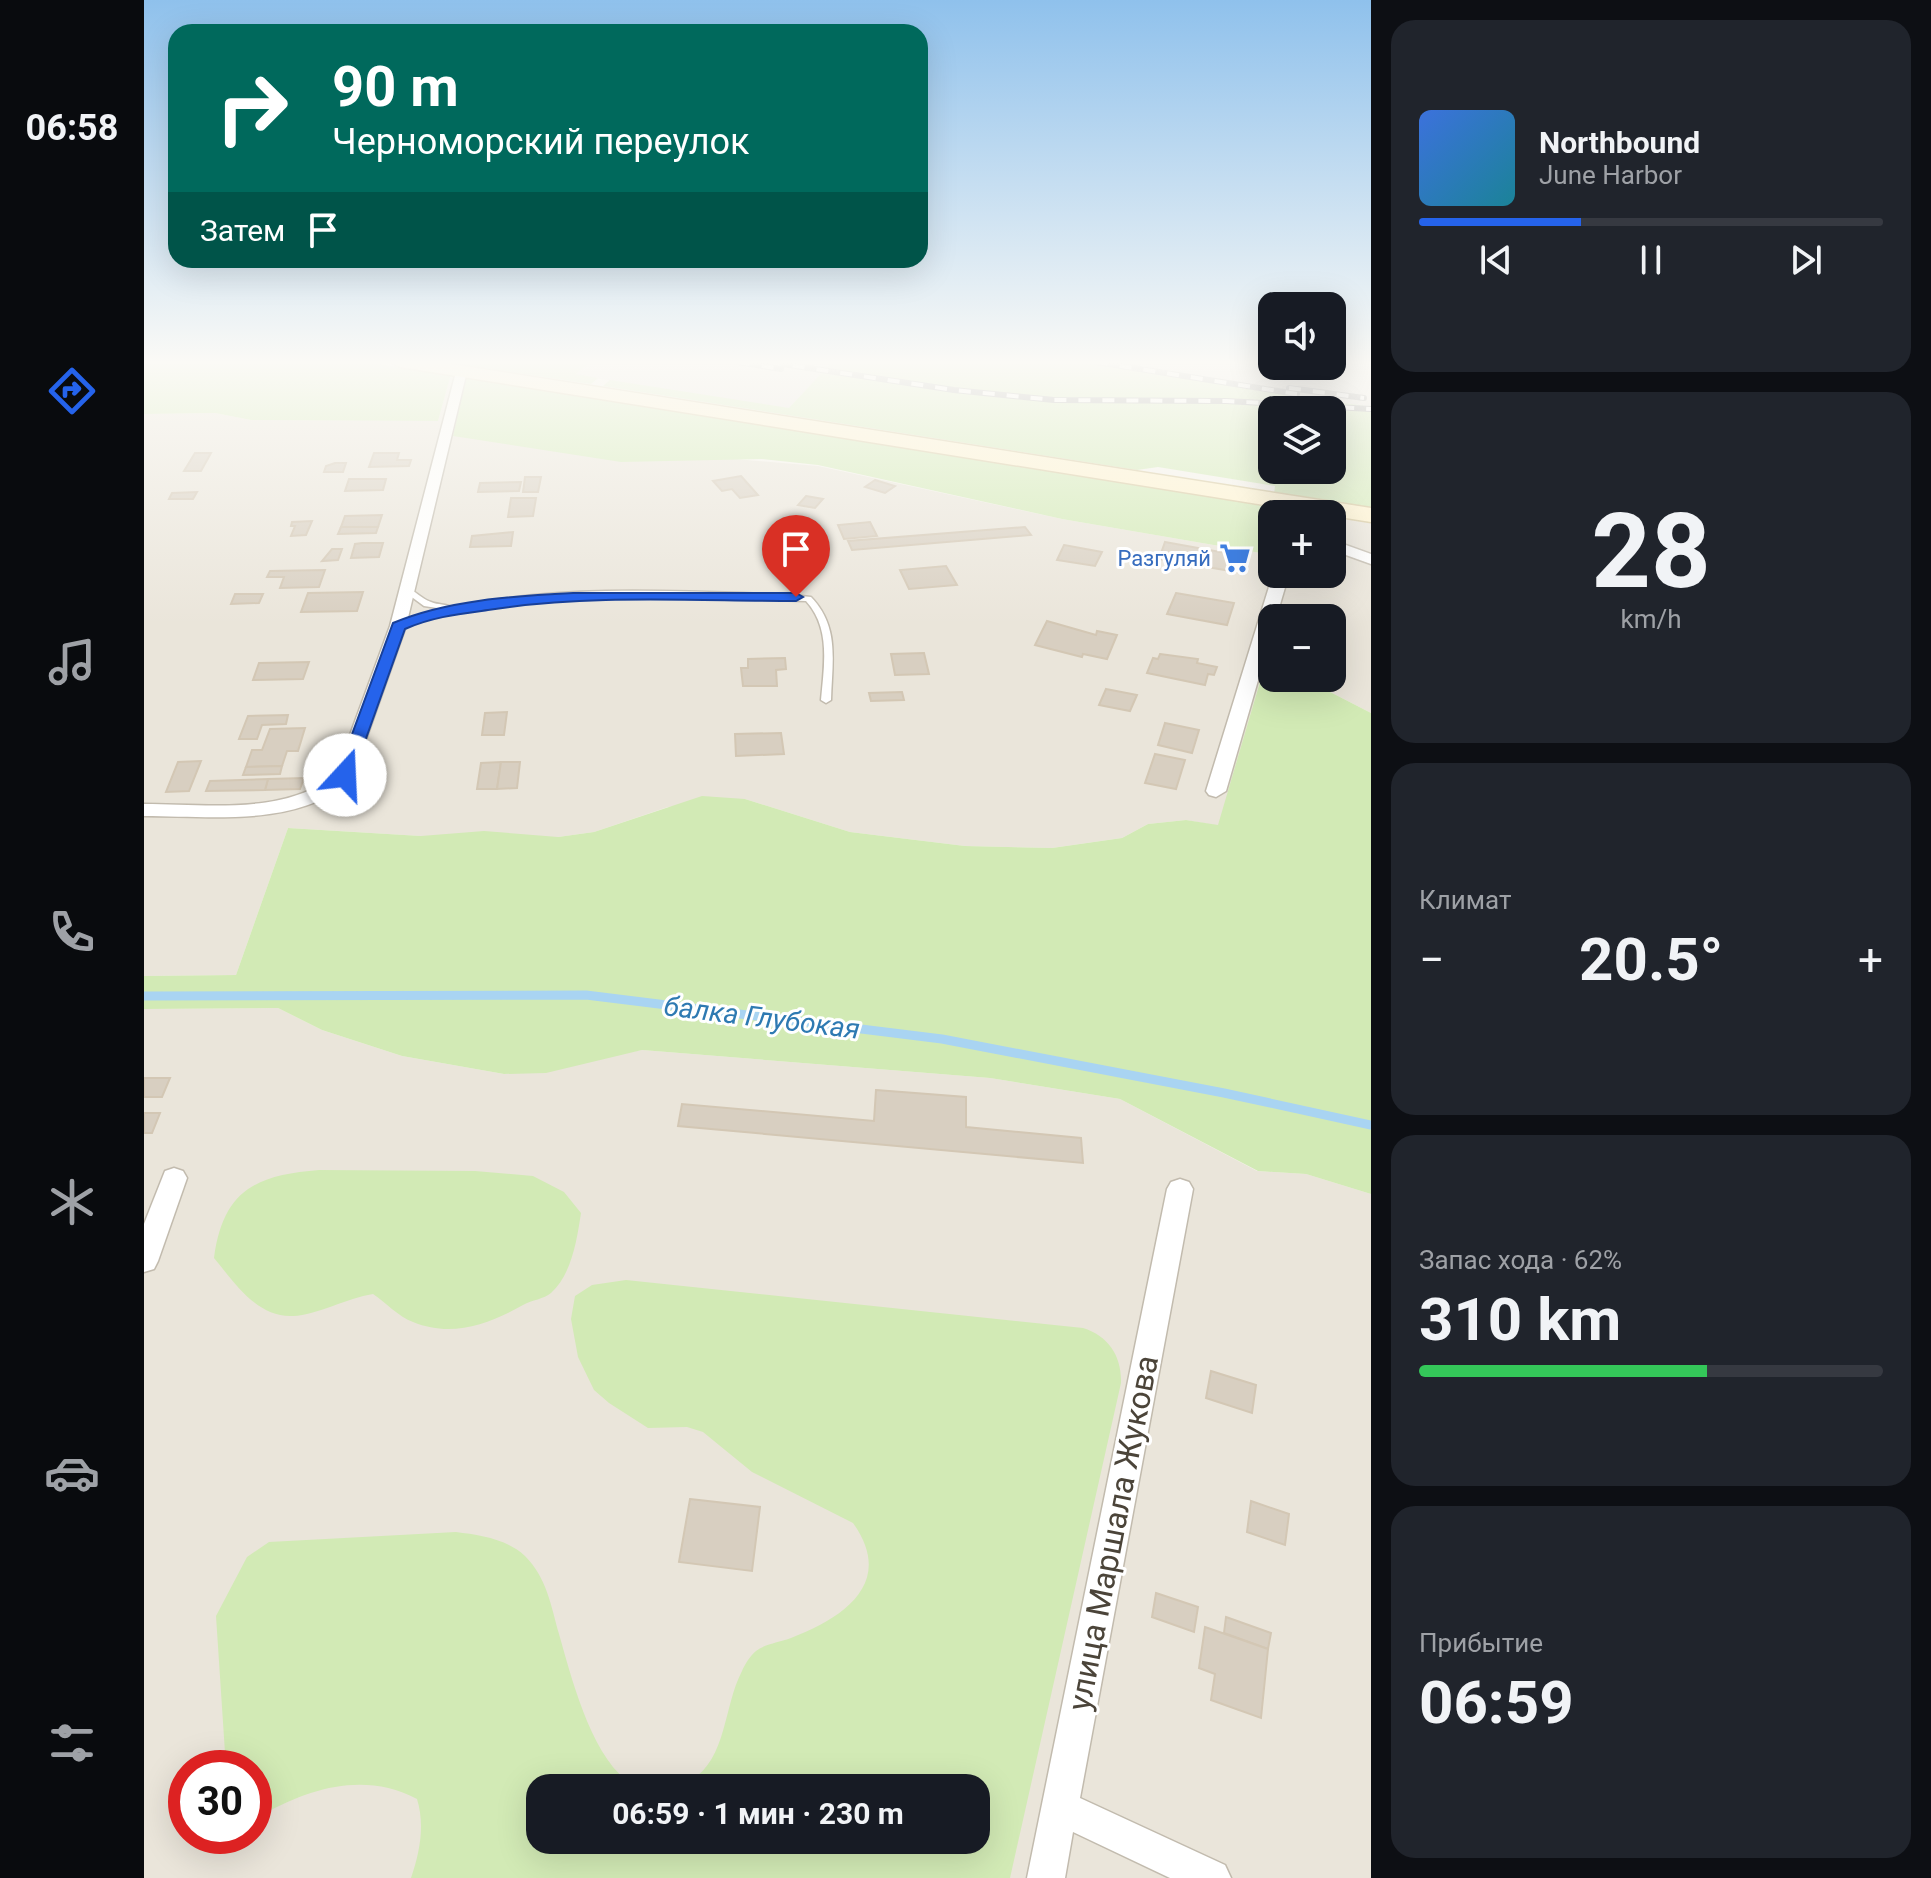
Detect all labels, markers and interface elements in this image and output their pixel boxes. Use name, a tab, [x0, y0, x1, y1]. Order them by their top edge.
text: 90 m	[332, 54, 459, 120]
icon: right	[200, 56, 304, 160]
text: 06:58	[26, 107, 118, 149]
text: Черноморский переулок	[332, 121, 750, 163]
text: Northbound	[1539, 125, 1700, 160]
text: June Harbor	[1539, 160, 1682, 190]
icon: arrive	[301, 208, 345, 252]
text: Затем	[200, 213, 285, 248]
icon: previous	[1474, 238, 1518, 282]
icon: pause	[1629, 238, 1673, 282]
icon: next	[1784, 238, 1828, 282]
map controls	[1258, 292, 1346, 692]
button: sound	[1258, 292, 1346, 380]
icon: directions	[44, 363, 100, 419]
button: layers	[1258, 396, 1346, 484]
text: 28	[1591, 491, 1711, 612]
button: +	[1258, 500, 1346, 588]
pin	[762, 515, 830, 597]
icon: arrive	[774, 527, 818, 571]
supermarket icon: Разгуляй	[1218, 541, 1252, 575]
place label: Разгуляй	[1117, 546, 1211, 571]
button: −	[1258, 604, 1346, 692]
text: km/h	[1620, 604, 1682, 634]
icon: music	[44, 634, 100, 690]
position arrow	[303, 733, 387, 817]
text: Климат	[1419, 885, 1511, 915]
icon: phone	[44, 904, 100, 960]
text: 20.5°	[1579, 924, 1723, 995]
text: −	[1419, 934, 1444, 986]
text: +	[1858, 934, 1883, 986]
water label: балка Глубокая	[662, 989, 862, 1046]
icon: climate	[44, 1174, 100, 1230]
text: Запас хода · 62%	[1419, 1245, 1622, 1275]
text: 310 km	[1419, 1284, 1621, 1355]
street label: улица Маршала Жукова	[1060, 1352, 1166, 1714]
icon: car	[44, 1445, 100, 1501]
text: Прибытие	[1419, 1628, 1543, 1658]
text: 06:59	[1419, 1667, 1574, 1738]
icon: filters	[44, 1715, 100, 1771]
speed limit sign: 30	[168, 1750, 272, 1854]
text: 06:59 · 1 мин · 230 m	[612, 1796, 904, 1831]

